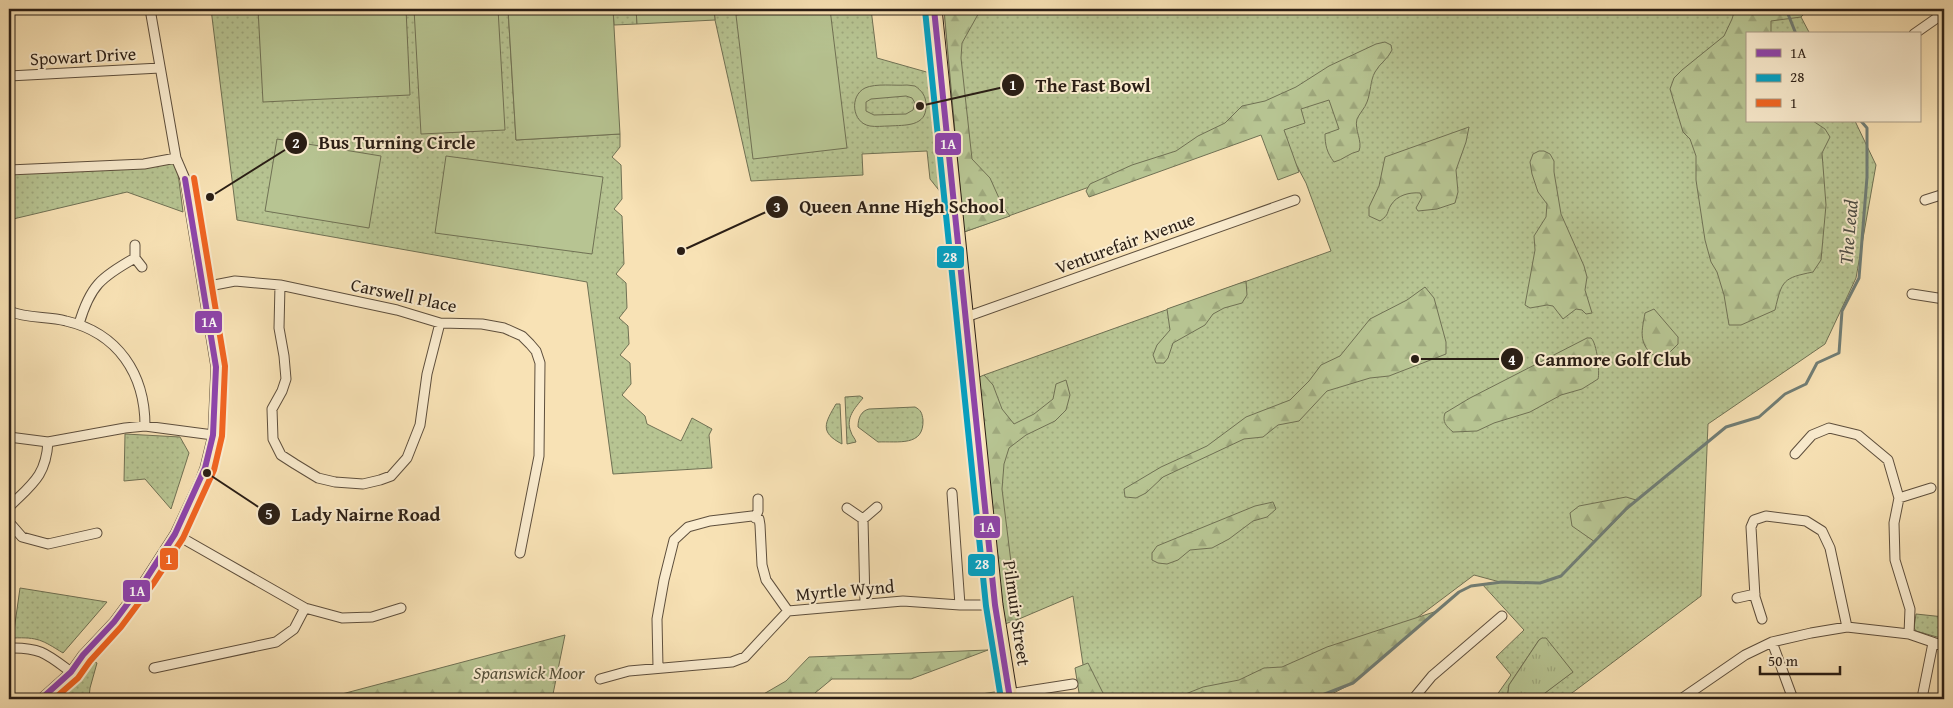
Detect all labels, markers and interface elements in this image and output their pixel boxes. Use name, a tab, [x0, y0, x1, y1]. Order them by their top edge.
legend	[1746, 32, 1920, 122]
street label: Spowart Drive	[29, 40, 137, 72]
text: 1A	[1790, 42, 1806, 63]
text: 28	[1790, 66, 1804, 87]
callout: The Fast Bowl	[1001, 68, 1161, 102]
text: The Fast Bowl	[1035, 71, 1151, 99]
text: 1	[1009, 74, 1017, 95]
text: 1	[1790, 92, 1797, 113]
callout: Bus Turning Circle	[284, 126, 486, 160]
text: Bus Turning Circle	[318, 128, 476, 156]
text: 2	[292, 132, 300, 153]
line badge: 1A	[934, 132, 962, 156]
text: 1A	[940, 134, 956, 154]
callout: Queen Anne High School	[765, 190, 1015, 224]
text: Queen Anne High School	[799, 192, 1005, 220]
text: 3	[773, 196, 781, 217]
water label: The Lead	[1831, 198, 1865, 266]
street label: Venturefair Avenue	[1051, 205, 1199, 281]
line badge: 28	[936, 245, 965, 269]
text: 28	[943, 247, 957, 267]
street label: Carswell Place	[349, 271, 459, 319]
line badge: 1A	[194, 310, 223, 334]
text: 1A	[201, 312, 217, 332]
callout: Canmore Golf Club	[1500, 342, 1701, 376]
text: Canmore Golf Club	[1535, 345, 1691, 373]
text: 4	[1508, 349, 1516, 370]
callout: Lady Nairne Road	[257, 497, 451, 531]
text: Lady Nairne Road	[292, 500, 440, 528]
text: 5	[265, 503, 273, 524]
line badge: 1A	[973, 515, 1001, 539]
text: 1A	[979, 517, 995, 537]
line badge: 1	[159, 547, 179, 571]
text: 1	[165, 549, 173, 569]
line badge: 28	[967, 553, 996, 577]
text: 28	[975, 554, 989, 574]
street label: Pilmuir Street	[996, 559, 1038, 668]
street label: Myrtle Wynd	[795, 572, 896, 608]
line badge: 1A	[122, 579, 151, 603]
text: 1A	[129, 581, 145, 601]
scale bar	[1760, 643, 1840, 675]
text: 50 m	[1768, 650, 1799, 671]
park label: Spanswick Moor	[473, 659, 586, 686]

